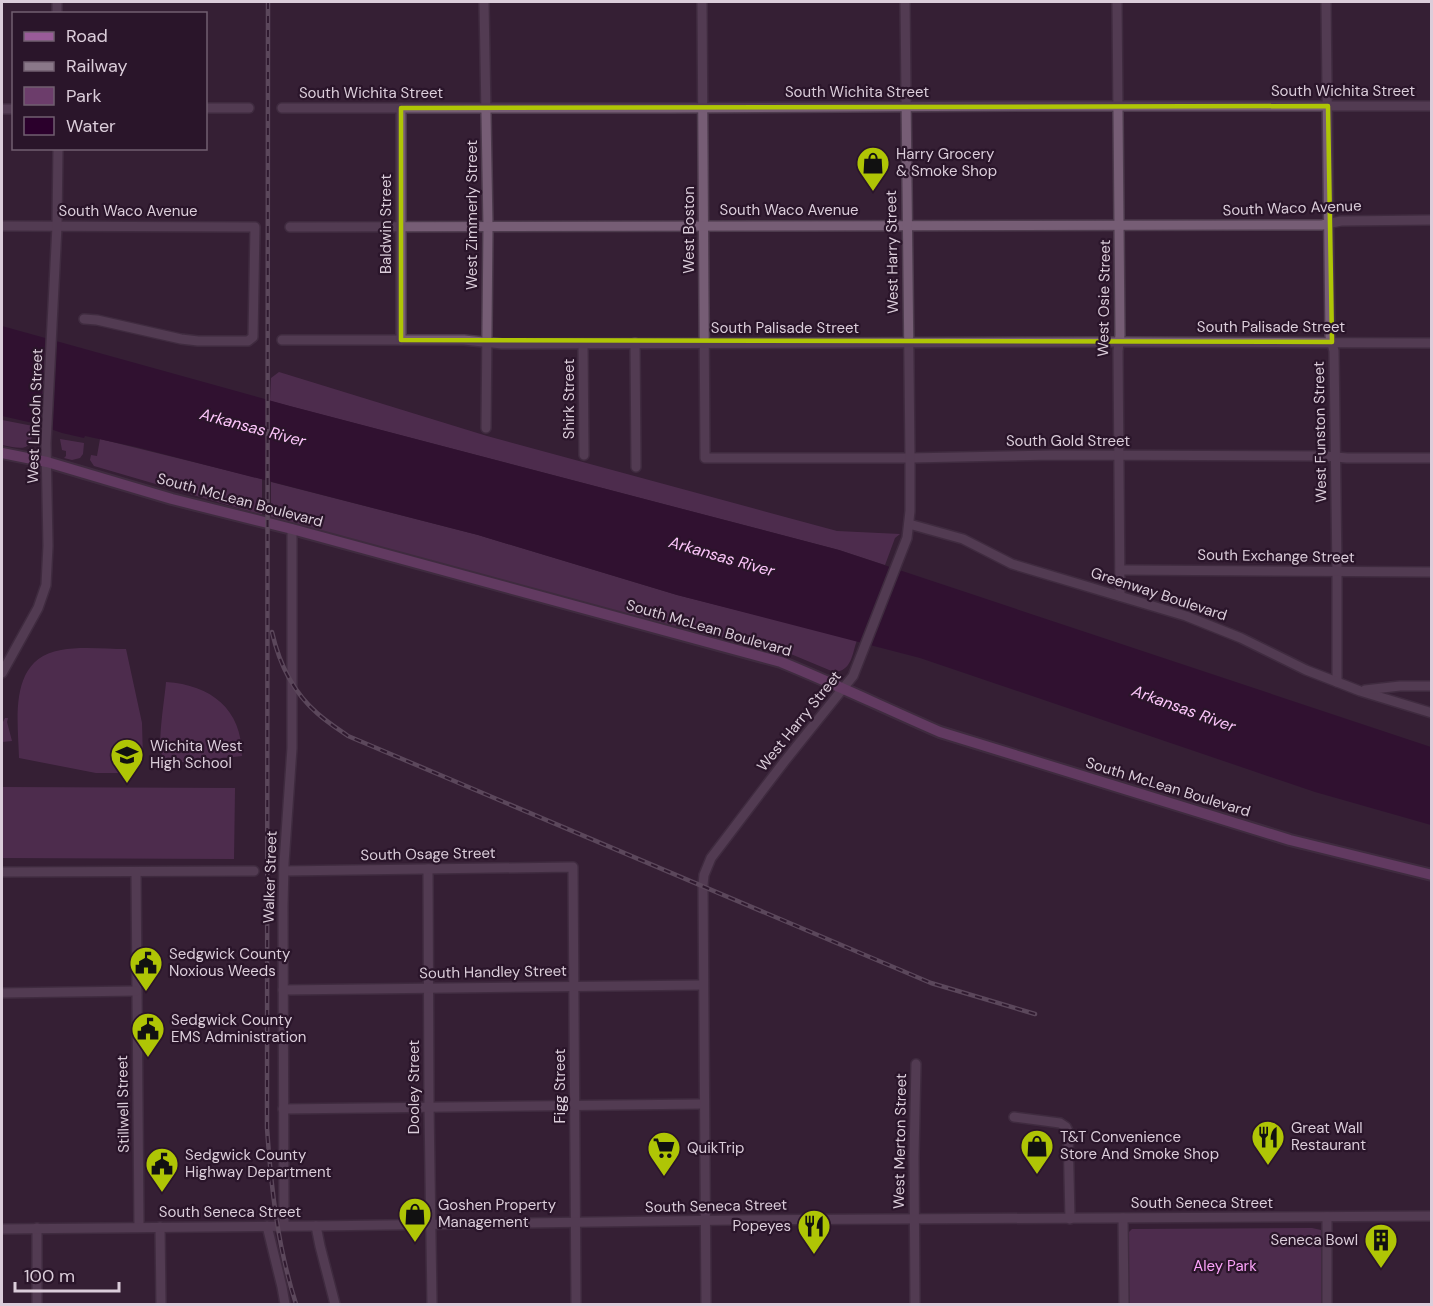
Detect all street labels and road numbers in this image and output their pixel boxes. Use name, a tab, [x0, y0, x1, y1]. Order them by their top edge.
street label: South Wichita Street	[1271, 81, 1415, 101]
street label: South Wichita Street	[785, 82, 929, 102]
street label: South Wichita Street	[299, 83, 443, 103]
street label: West Zimmerly Street	[462, 140, 482, 290]
street label: Baldwin Street	[376, 174, 396, 274]
street label: West Boston	[679, 186, 699, 274]
street label: West Harry Street	[881, 190, 903, 314]
street label: South Waco Avenue	[1222, 196, 1362, 220]
street label: South Waco Avenue	[719, 200, 859, 220]
street label: South Waco Avenue	[58, 201, 198, 221]
street label: West Osie Street	[1093, 239, 1115, 357]
street label: South Palisade Street	[1197, 317, 1345, 337]
street label: South Palisade Street	[711, 318, 859, 338]
street label: West Lincoln Street	[23, 348, 47, 484]
street label: Shirk Street	[559, 359, 579, 439]
street label: West Funston Street	[1309, 361, 1331, 503]
street label: South Gold Street	[1006, 431, 1130, 451]
street label: South McLean Boulevard	[155, 468, 325, 532]
street label: South Exchange Street	[1197, 545, 1355, 567]
street label: Greenway Boulevard	[1088, 563, 1230, 625]
street label: South McLean Boulevard	[624, 595, 794, 661]
street label: West Harry Street	[752, 667, 846, 775]
street label: South McLean Boulevard	[1083, 752, 1253, 822]
street label: Walker Street	[258, 830, 282, 924]
street label: South Osage Street	[360, 843, 496, 865]
street label: South Handley Street	[419, 961, 567, 983]
street label: Dooley Street	[404, 1040, 424, 1134]
street label: Figg Street	[550, 1048, 570, 1123]
street label: Stillwell Street	[112, 1055, 134, 1153]
street label: West Merton Street	[889, 1073, 911, 1209]
street label: South Seneca Street	[1131, 1193, 1273, 1213]
street label: South Seneca Street	[645, 1195, 787, 1217]
street label: South Seneca Street	[159, 1202, 301, 1222]

